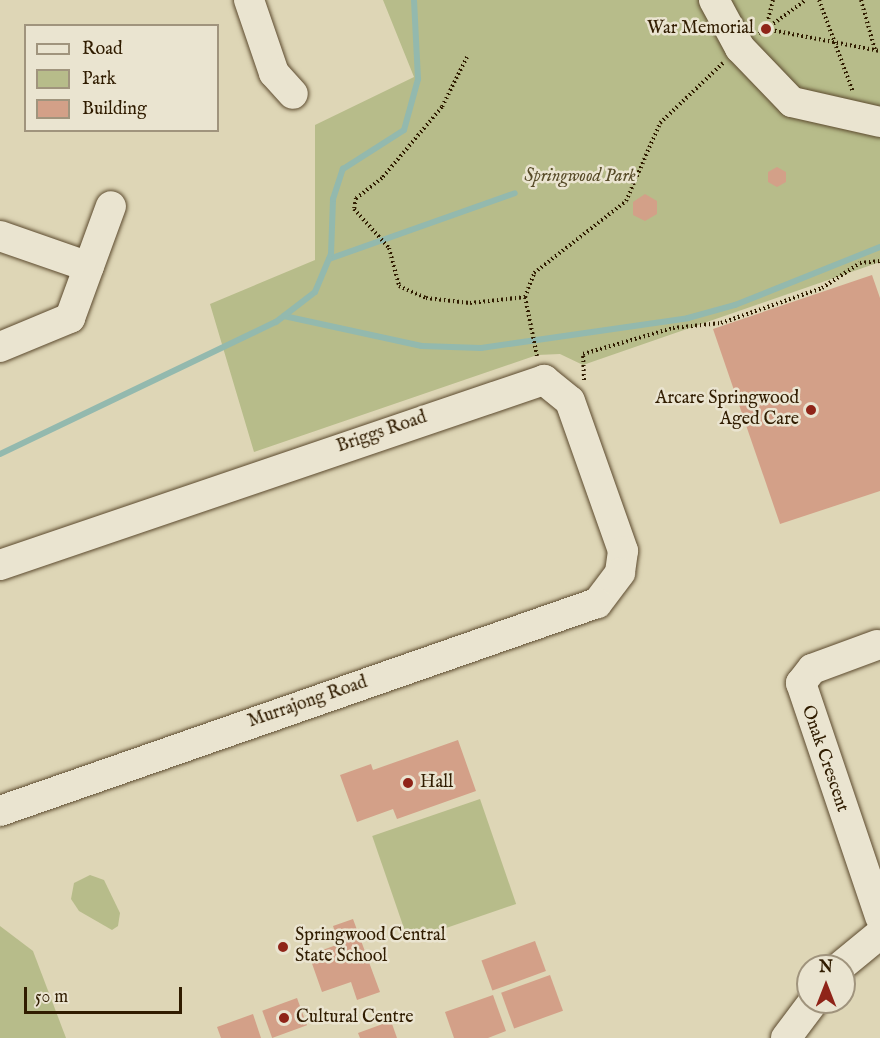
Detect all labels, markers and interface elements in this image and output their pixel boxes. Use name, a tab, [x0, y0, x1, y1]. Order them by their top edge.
place label: War Memorial	[647, 18, 754, 40]
marker: War Memorial	[759, 22, 773, 36]
legend	[24, 24, 219, 132]
text: Road	[82, 38, 123, 61]
text: Park	[82, 68, 116, 91]
text: Building	[82, 98, 147, 121]
park label: Springwood Park	[524, 166, 636, 188]
place label: Arcare Springwood Aged Care	[655, 389, 799, 432]
marker: Arcare Springwood Aged Care	[804, 403, 818, 417]
street label: Briggs Road	[334, 408, 430, 458]
street label: Murrajong Road	[245, 672, 371, 734]
street label: Onak Crescent	[796, 703, 852, 815]
place label: Hall	[420, 772, 453, 794]
marker: Hall	[401, 776, 415, 790]
place label: Springwood Central State School	[295, 926, 446, 968]
marker: Springwood Central State School	[276, 940, 290, 954]
north arrow	[796, 954, 856, 1014]
text: N	[819, 958, 833, 978]
scale bar	[27, 975, 184, 1013]
text: 50 m	[35, 986, 68, 1009]
place label: Cultural Centre	[296, 1007, 414, 1029]
marker: Cultural Centre	[277, 1011, 291, 1025]

